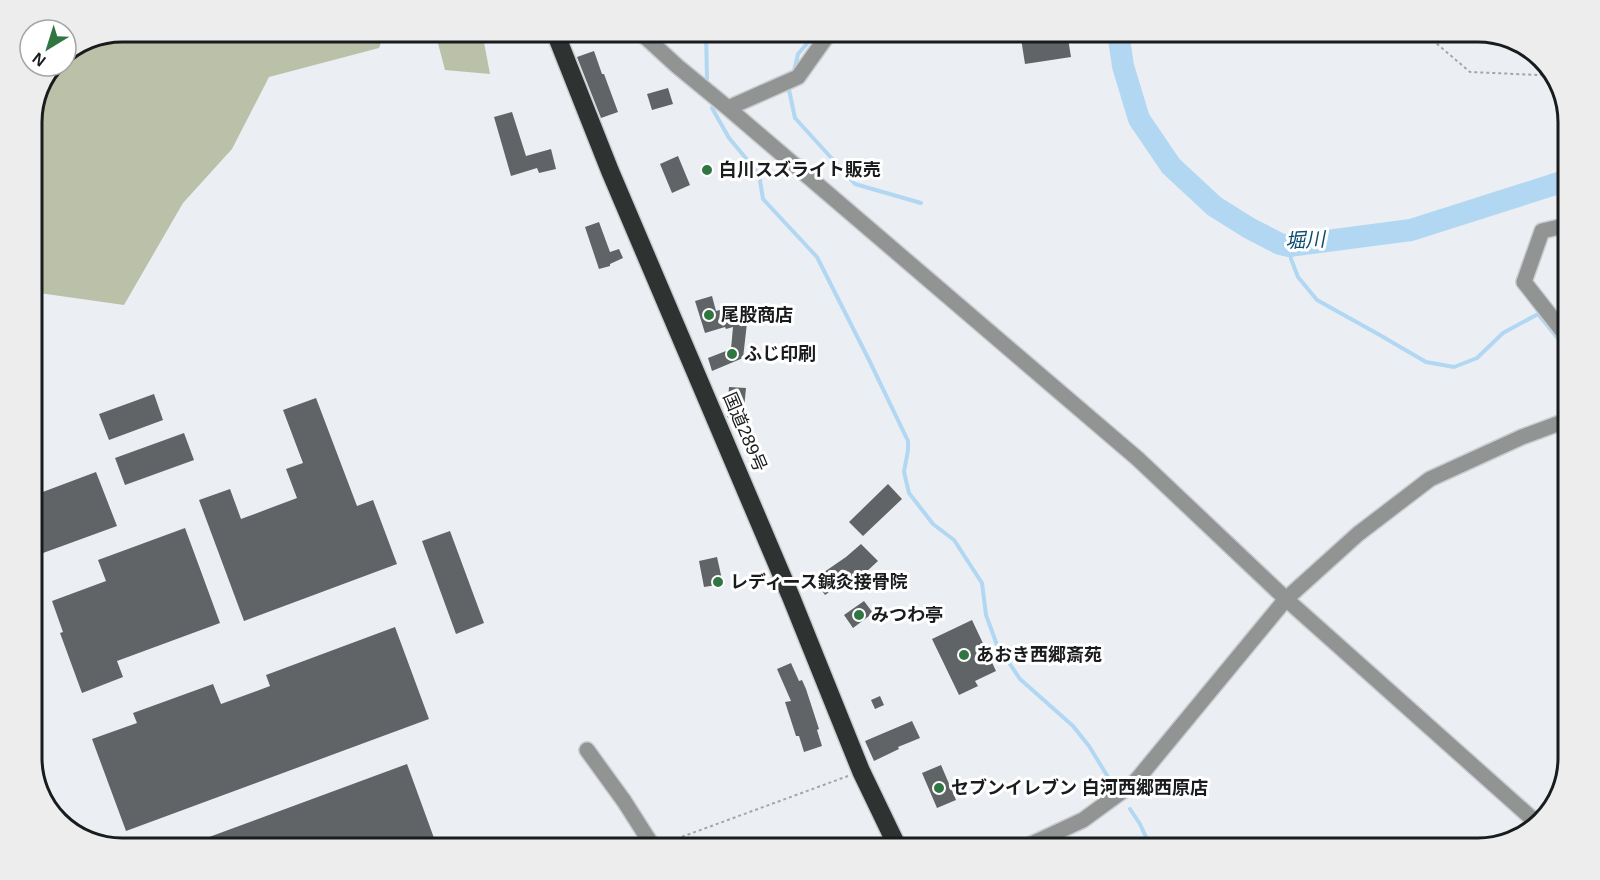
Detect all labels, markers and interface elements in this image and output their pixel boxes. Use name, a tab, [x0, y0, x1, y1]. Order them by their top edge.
north arrow	[18, 18, 78, 78]
text: N	[29, 49, 49, 70]
place label: 白川スズライト販売	[719, 160, 881, 180]
marker: 白川スズライト販売	[700, 163, 714, 177]
water label: 堀川	[1284, 228, 1328, 252]
place label: 尾股商店	[721, 305, 793, 325]
marker: 尾股商店	[702, 308, 716, 322]
place label: ふじ印刷	[744, 344, 816, 364]
marker: ふじ印刷	[725, 347, 739, 361]
street label: 国道289号	[719, 389, 771, 475]
place label: レディース鍼灸接骨院	[730, 572, 908, 592]
marker: レディース鍼灸接骨院	[711, 575, 725, 589]
place label: みつわ亭	[871, 605, 943, 625]
marker: みつわ亭	[852, 608, 866, 622]
place label: あおき西郷斎苑	[976, 645, 1102, 665]
marker: あおき西郷斎苑	[957, 648, 971, 662]
place label: セブンイレブン 白河西郷西原店	[951, 778, 1208, 798]
marker: セブンイレブン 白河西郷西原店	[932, 781, 946, 795]

